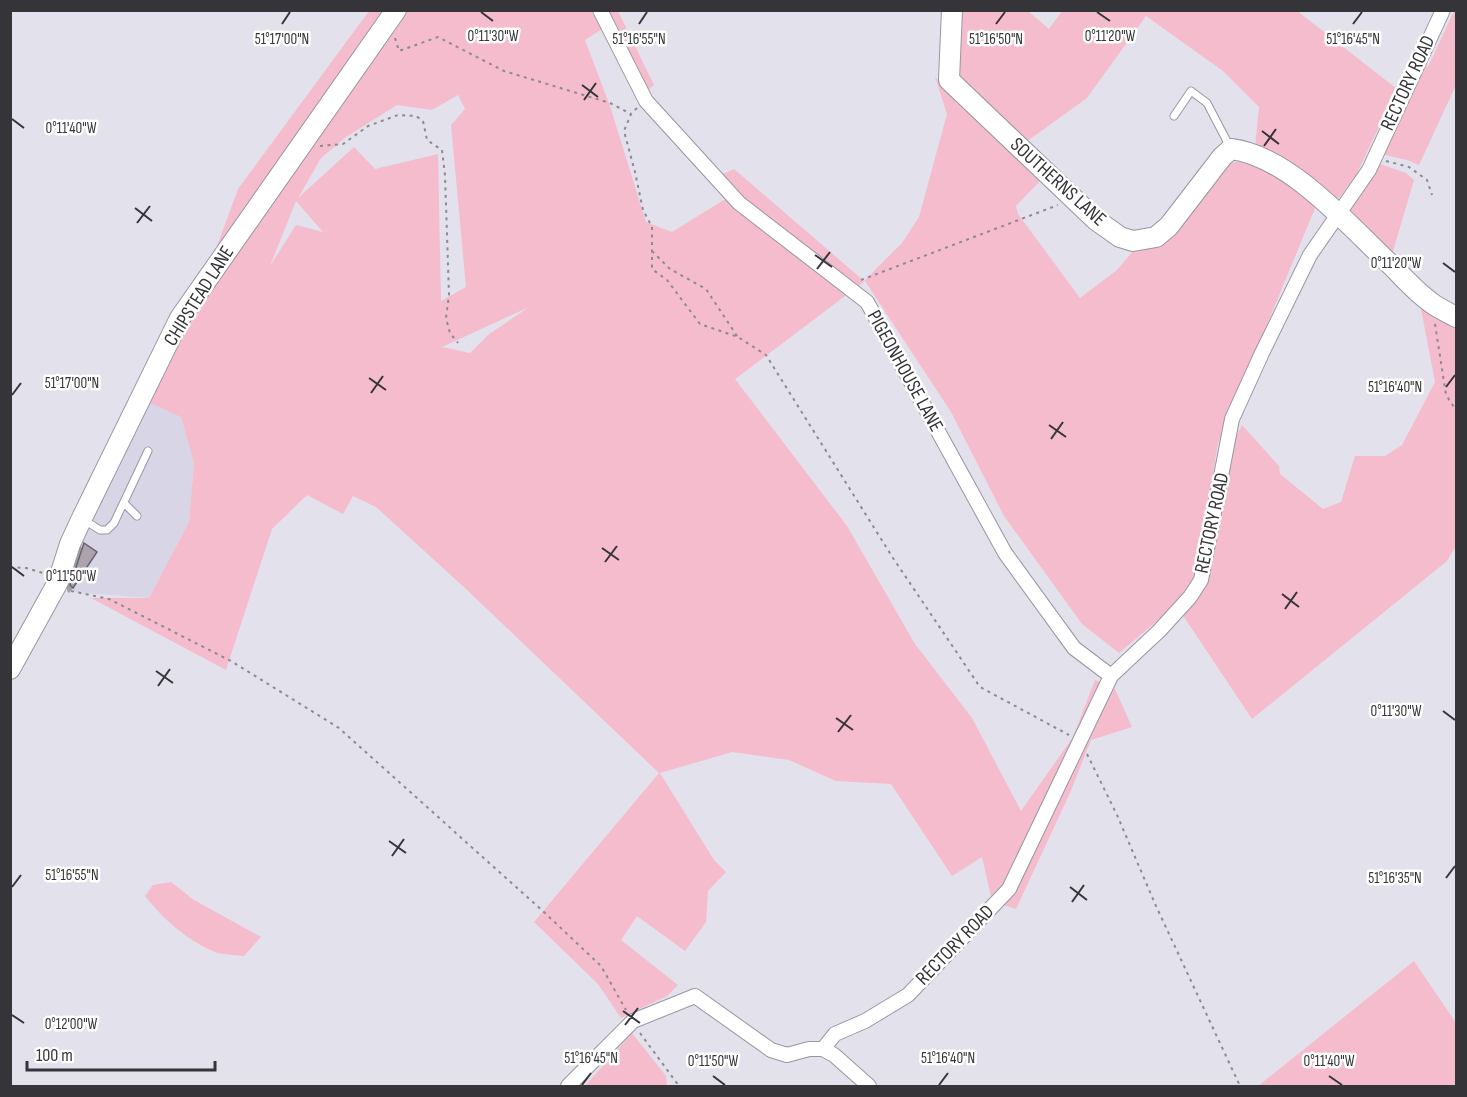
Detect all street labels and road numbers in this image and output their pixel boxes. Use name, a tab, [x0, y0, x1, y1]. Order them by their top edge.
street label: RECTORY ROAD	[1376, 32, 1440, 134]
street label: SOUTHERNS LANE	[1005, 133, 1111, 231]
street label: CHIPSTEAD LANE	[159, 242, 239, 350]
street label: PIGEONHOUSE LANE	[862, 306, 948, 436]
street label: RECTORY ROAD	[1190, 471, 1234, 575]
street label: RECTORY ROAD	[911, 900, 999, 990]

